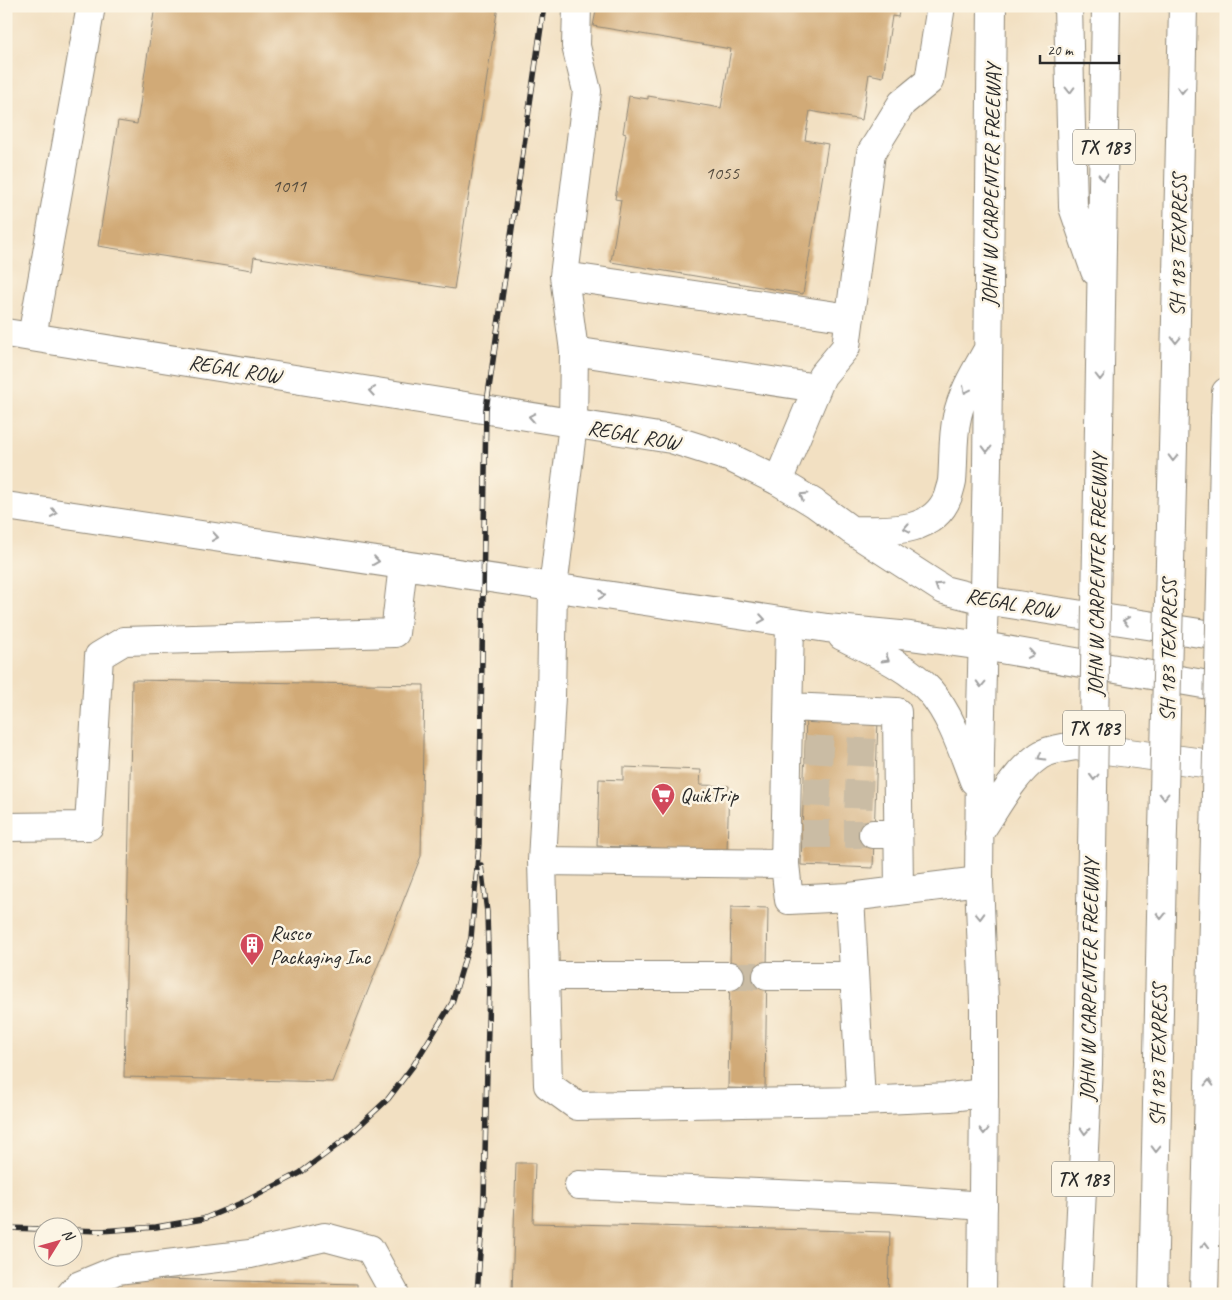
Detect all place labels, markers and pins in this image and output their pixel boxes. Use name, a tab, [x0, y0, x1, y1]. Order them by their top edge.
supermarket icon: QuikTrip	[650, 782, 676, 816]
place label: QuikTrip	[680, 782, 740, 808]
place label: Rusco Packaging Inc	[270, 920, 372, 970]
building icon: Rusco Packaging Inc	[239, 932, 265, 966]

